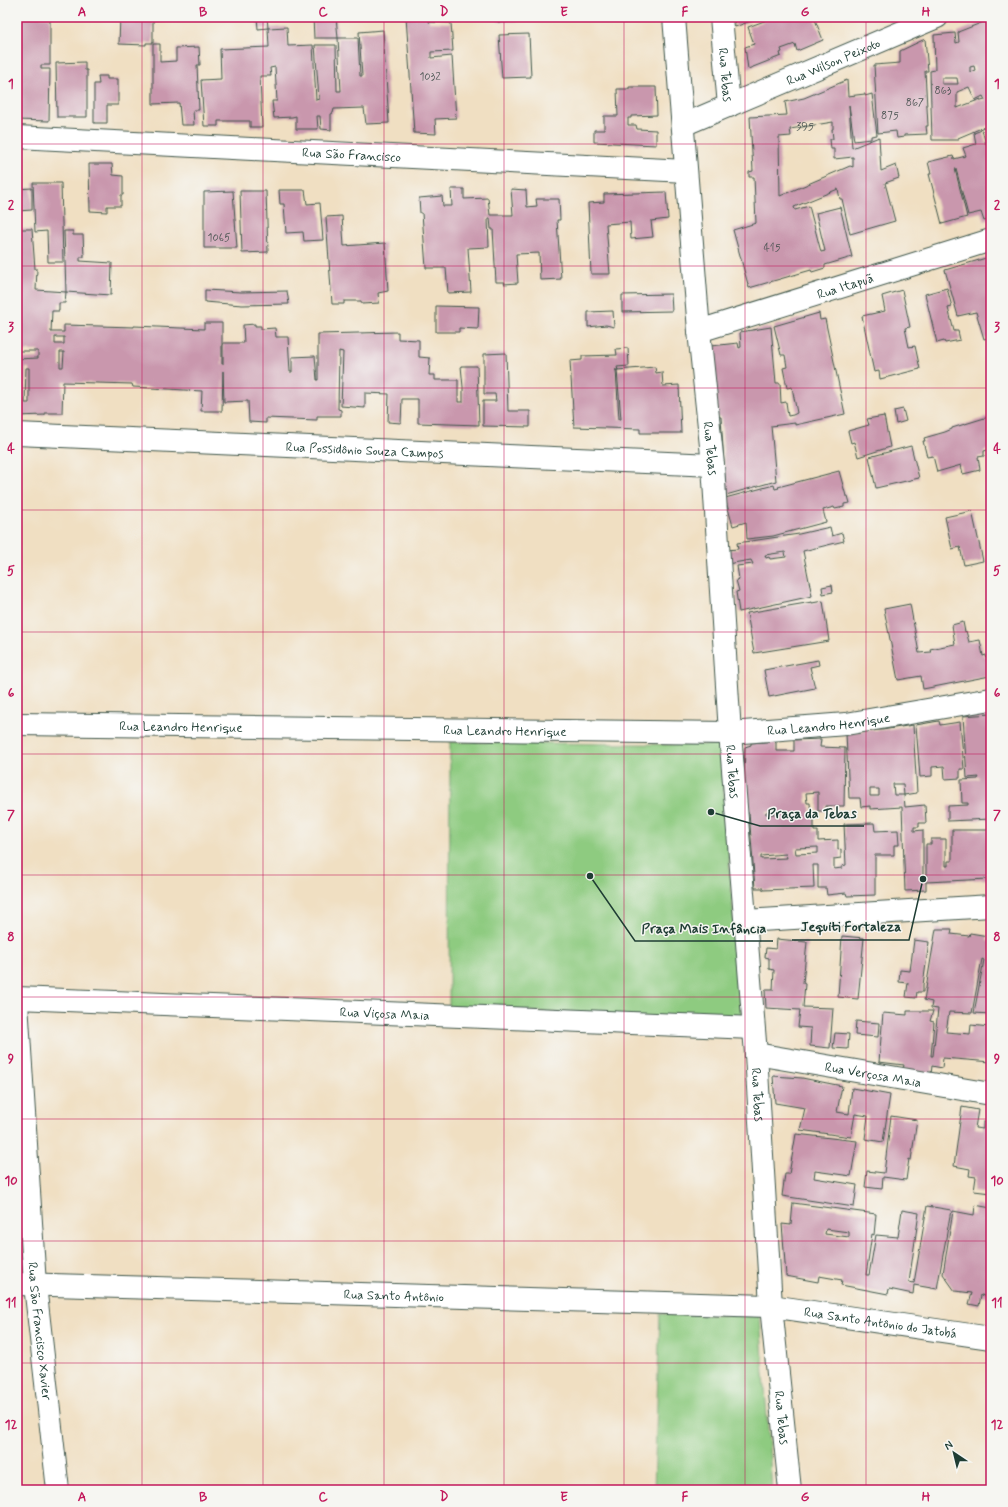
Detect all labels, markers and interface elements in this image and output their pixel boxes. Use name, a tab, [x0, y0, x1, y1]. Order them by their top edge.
text: A	[78, 4, 86, 21]
text: B	[199, 4, 208, 21]
text: C	[318, 4, 328, 21]
text: D	[440, 4, 449, 21]
text: E	[560, 4, 568, 21]
text: F	[682, 4, 689, 21]
text: G	[801, 4, 810, 21]
text: H	[922, 4, 931, 21]
street label: Rua Wilson Peixoto	[784, 35, 883, 90]
street label: Rua Tebas	[714, 47, 736, 103]
house number: 1032	[419, 70, 441, 84]
text: 1	[8, 76, 14, 93]
text: 1	[994, 76, 1000, 93]
house number: 863	[935, 84, 952, 98]
house number: 867	[906, 96, 924, 110]
house number: 875	[881, 109, 899, 123]
house number: 395	[796, 120, 814, 134]
street label: Rua São Francisco	[302, 144, 402, 167]
text: 2	[8, 197, 15, 214]
text: 2	[994, 197, 1001, 214]
house number: 1065	[208, 231, 231, 245]
house number: 415	[763, 241, 781, 255]
street label: Rua Itapuã	[815, 270, 876, 304]
text: 3	[8, 319, 14, 336]
text: 3	[994, 319, 1000, 336]
street label: Rua Tebas	[699, 421, 721, 476]
street label: Rua Possidônio Souza Campos	[285, 439, 444, 463]
text: 4	[7, 441, 15, 458]
text: 4	[993, 441, 1001, 458]
text: 5	[7, 563, 15, 580]
text: 5	[993, 563, 1001, 580]
text: 6	[8, 685, 15, 702]
text: 6	[994, 685, 1001, 702]
street label: Rua Leandro Henrique	[767, 710, 891, 740]
street label: Rua Leandro Henrique	[119, 718, 243, 737]
street label: Rua Leandro Henrique	[443, 722, 567, 741]
street label: Rua Tebas	[721, 744, 742, 799]
callout: Praça da Tebas	[760, 800, 864, 826]
text: Praça da Tebas	[767, 805, 858, 823]
text: 7	[7, 807, 15, 824]
text: 7	[993, 807, 1001, 824]
callout: Jequiti Fortaleza	[792, 914, 909, 940]
callout: Praça Mais Infância	[635, 915, 773, 941]
text: Jequiti Fortaleza	[800, 918, 902, 936]
text: Praça Mais Infância	[642, 920, 767, 938]
text: 8	[7, 929, 15, 946]
text: 8	[993, 929, 1001, 946]
street label: Rua Viçosa Maia	[339, 1004, 430, 1025]
text: 9	[8, 1051, 15, 1068]
text: 9	[994, 1051, 1001, 1068]
street label: Rua Verçosa Maia	[823, 1059, 923, 1092]
street label: Rua Tebas	[747, 1067, 767, 1122]
text: 10	[4, 1173, 18, 1190]
text: 10	[990, 1173, 1004, 1190]
street label: Rua São Francisco Xavier	[24, 1262, 55, 1402]
street label: Rua Santo Antônio	[343, 1287, 444, 1306]
text: 11	[5, 1295, 17, 1312]
text: 11	[991, 1295, 1003, 1312]
street label: Rua Santo Antônio do Jatobá	[803, 1304, 958, 1343]
street label: Rua Tebas	[770, 1390, 792, 1446]
text: 12	[5, 1417, 17, 1434]
text: 12	[991, 1417, 1003, 1434]
north arrow	[934, 1433, 974, 1473]
text: N	[942, 1438, 956, 1453]
text: A	[78, 1489, 86, 1506]
text: B	[199, 1489, 208, 1506]
text: C	[318, 1489, 328, 1506]
text: D	[440, 1489, 449, 1506]
text: E	[560, 1489, 568, 1506]
text: F	[682, 1489, 689, 1506]
text: G	[801, 1489, 810, 1506]
text: H	[922, 1489, 931, 1506]

